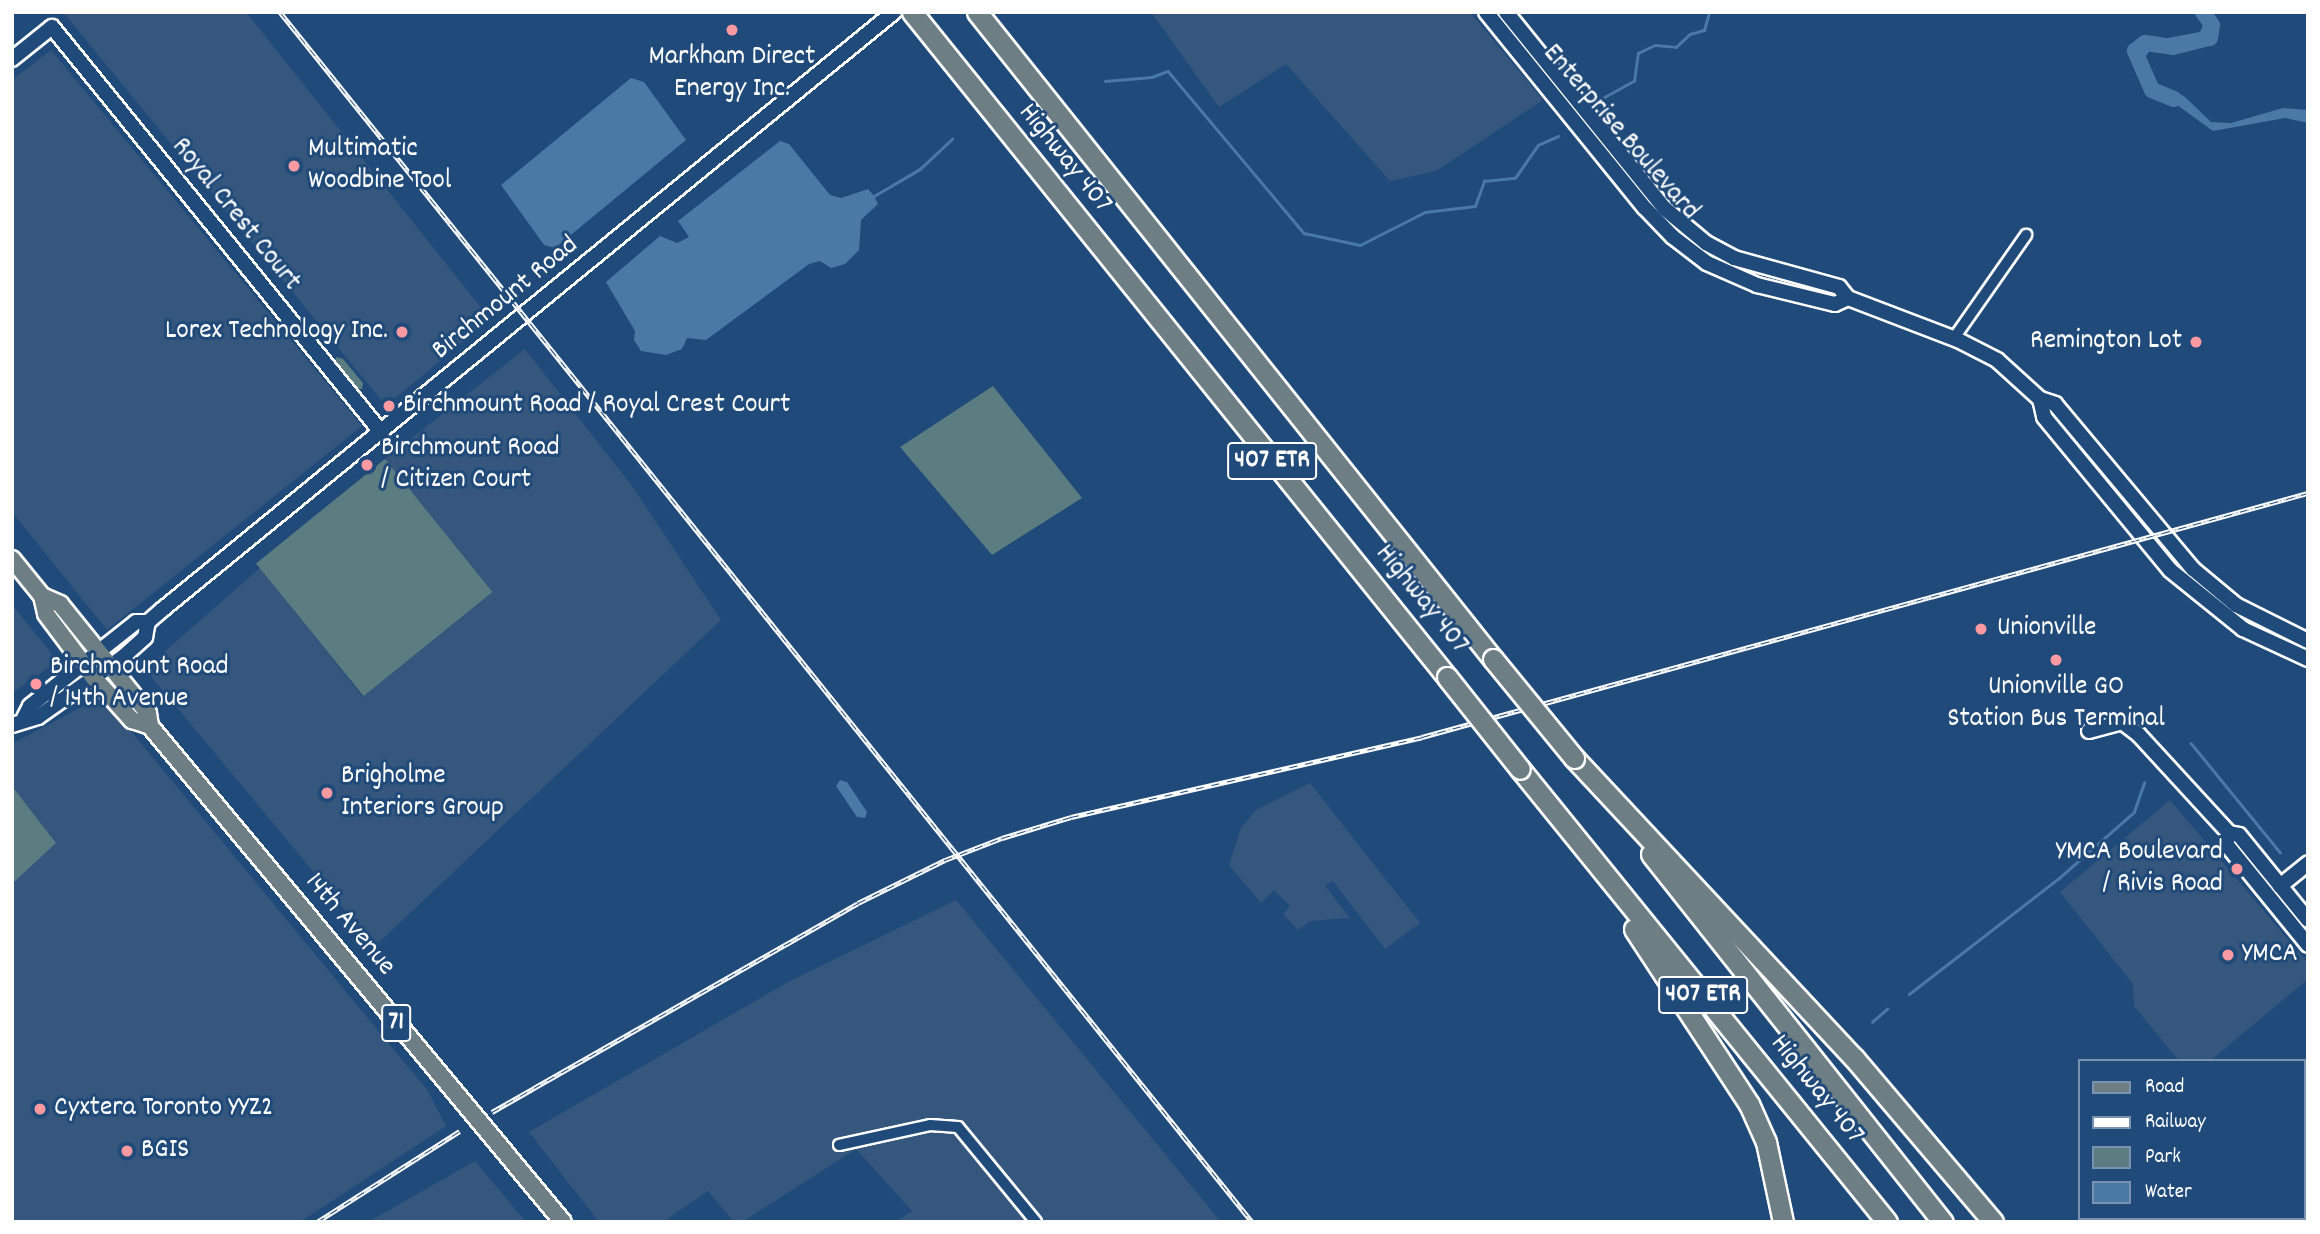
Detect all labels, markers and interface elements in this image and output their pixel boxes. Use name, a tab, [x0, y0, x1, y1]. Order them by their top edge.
marker: Markham Direct Energy Inc.	[724, 22, 740, 38]
street label: Enterprise Boulevard	[1534, 38, 1706, 228]
place label: Markham Direct Energy Inc.	[649, 41, 815, 107]
street label: Highway 407	[1010, 97, 1118, 221]
street label: Royal Crest Court	[163, 131, 307, 299]
place label: Multimatic Woodbine Tool	[308, 133, 451, 199]
marker: Multimatic Woodbine Tool	[286, 158, 302, 174]
street label: Birchmount Road	[426, 230, 586, 368]
place label: Lorex Technology Inc.	[165, 315, 388, 349]
marker: Lorex Technology Inc.	[394, 324, 410, 340]
place label: Remington Lot	[2030, 325, 2182, 359]
marker: Remington Lot	[2188, 334, 2204, 350]
place label: Birchmount Road / Royal Crest Court	[403, 389, 790, 423]
marker: Birchmount Road / Royal Crest Court	[381, 398, 397, 414]
place label: Birchmount Road / Citizen Court	[381, 432, 560, 498]
road number: 407 ETR	[1226, 438, 1318, 484]
marker: Birchmount Road / Citizen Court	[359, 457, 375, 473]
street label: Highway 407	[1367, 538, 1475, 662]
place label: Unionville	[1997, 612, 2096, 646]
marker: Unionville	[1971, 619, 1991, 639]
place label: Birchmount Road / 14th Avenue	[50, 651, 229, 717]
marker: Unionville GO Station Bus Terminal	[2048, 652, 2064, 668]
place label: Unionville GO Station Bus Terminal	[1947, 671, 2165, 737]
marker: Birchmount Road / 14th Avenue	[28, 676, 44, 692]
place label: Brigholme Interiors Group	[341, 760, 504, 826]
marker: Brigholme Interiors Group	[319, 785, 335, 801]
place label: YMCA Boulevard / Rivis Road	[2056, 836, 2223, 902]
marker: YMCA Boulevard / Rivis Road	[2229, 861, 2245, 877]
street label: 14th Avenue	[296, 867, 402, 983]
place label: YMCA	[2242, 938, 2298, 972]
marker: YMCA	[2220, 947, 2236, 963]
road number: 407 ETR	[1658, 972, 1748, 1018]
road number: 71	[380, 1000, 412, 1046]
street label: Highway 407	[1762, 1028, 1870, 1152]
legend	[2078, 1059, 2306, 1220]
text: Road	[2145, 1073, 2184, 1103]
place label: Cyxtera Toronto YYZ2	[54, 1092, 273, 1126]
marker: Cyxtera Toronto YYZ2	[32, 1101, 48, 1117]
text: Railway	[2145, 1108, 2206, 1138]
place label: BGIS	[141, 1134, 189, 1168]
marker: BGIS	[119, 1143, 135, 1159]
text: Park	[2145, 1143, 2181, 1173]
text: Water	[2145, 1178, 2192, 1208]

